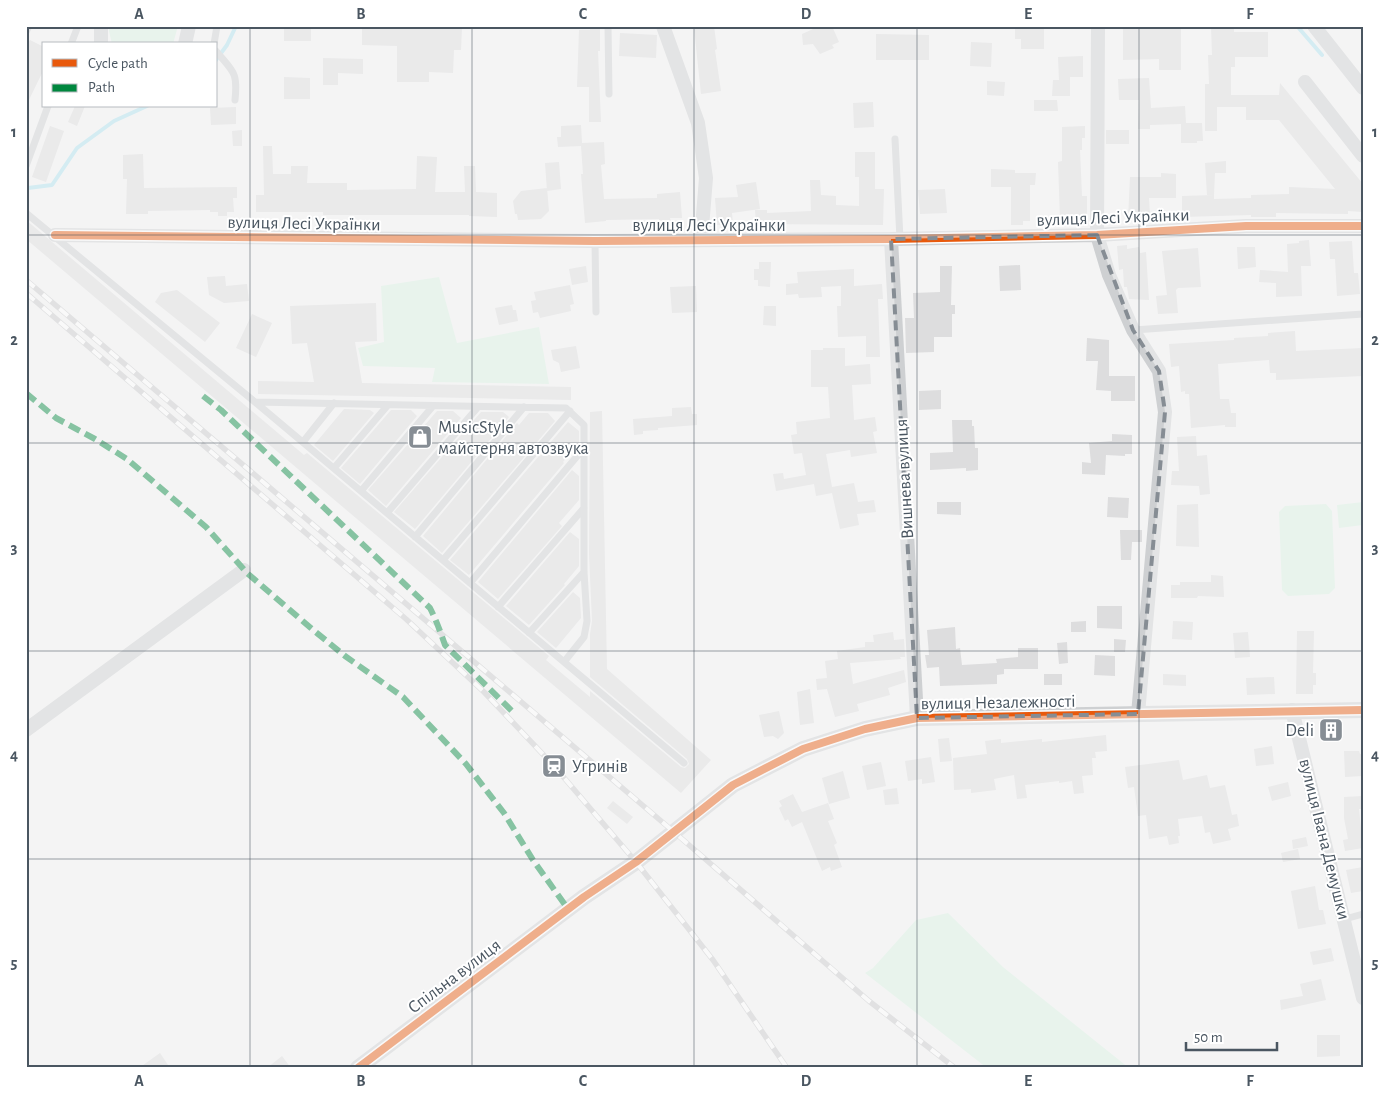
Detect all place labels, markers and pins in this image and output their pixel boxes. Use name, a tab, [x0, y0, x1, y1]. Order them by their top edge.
place label: MusicStyle майстерня автозвука	[438, 419, 589, 458]
shop icon: MusicStyle майстерня автозвука	[407, 424, 433, 450]
building icon: Deli	[1318, 717, 1344, 743]
place label: Deli	[1285, 722, 1314, 740]
station icon: Угринів	[541, 753, 567, 779]
place label: Угринів	[572, 758, 628, 776]

